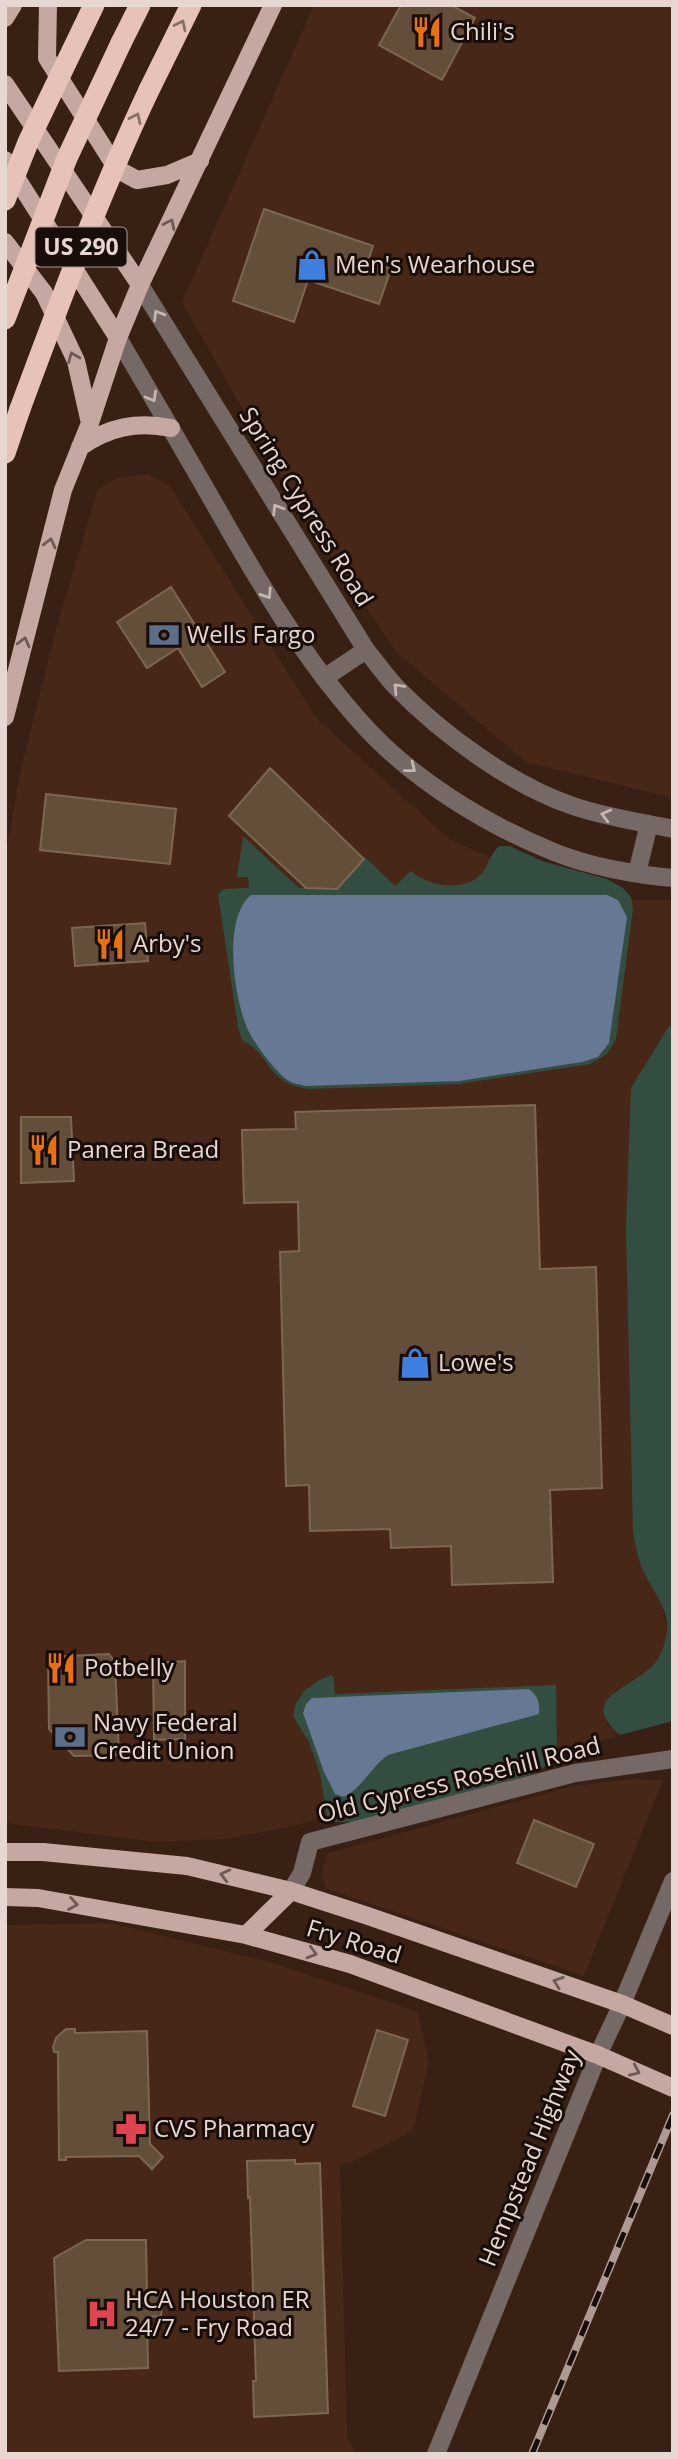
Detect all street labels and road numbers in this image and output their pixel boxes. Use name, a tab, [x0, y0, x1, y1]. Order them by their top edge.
road number: US 290	[36, 228, 126, 266]
street label: Spring Cypress Road	[233, 400, 382, 612]
street label: Old Cypress Rosehill Road	[314, 1727, 604, 1830]
street label: Fry Road	[303, 1910, 406, 1971]
street label: Hempstead Highway	[470, 2043, 588, 2271]

